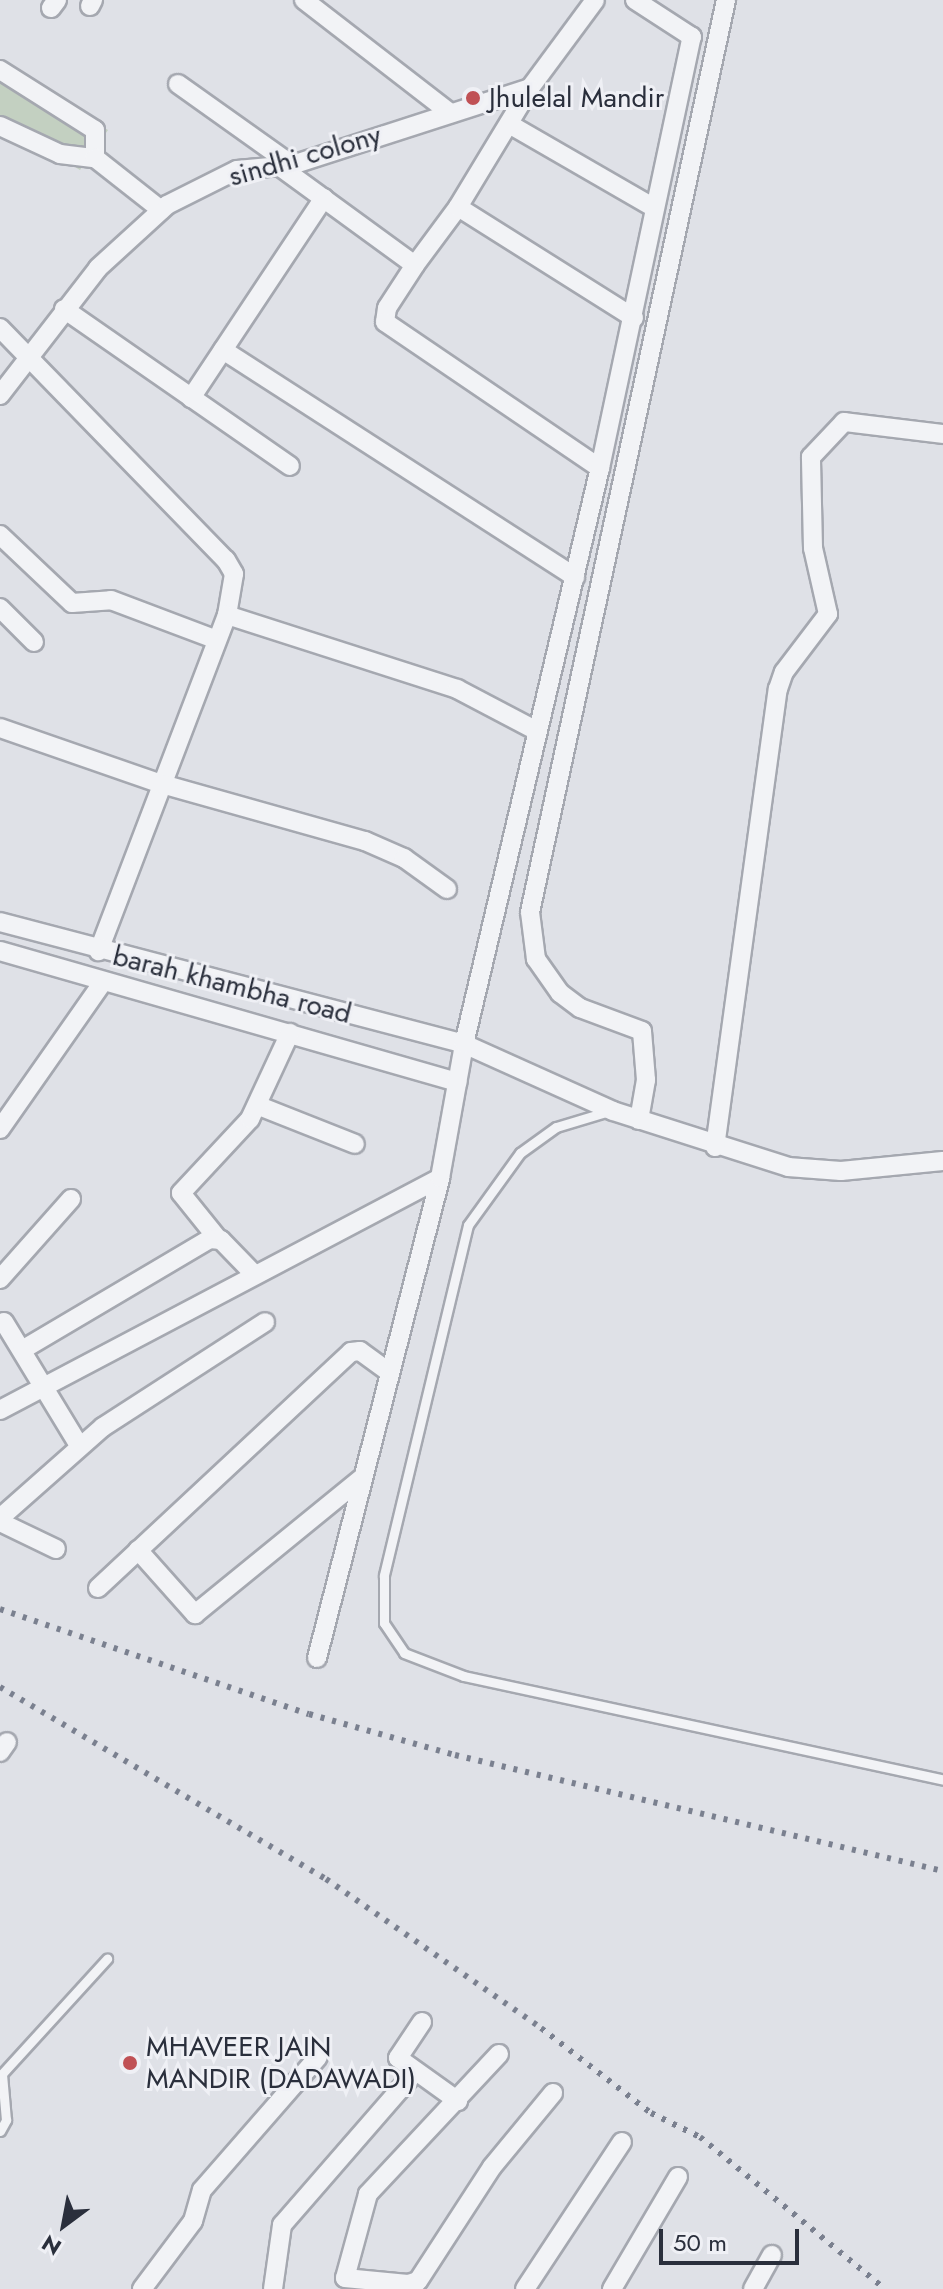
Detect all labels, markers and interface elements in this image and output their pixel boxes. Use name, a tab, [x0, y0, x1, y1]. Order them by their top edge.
place label: Jhulelal Mandir	[489, 81, 664, 115]
marker: Jhulelal Mandir	[464, 89, 482, 107]
street label: sindhi colony	[225, 118, 385, 194]
street label: barah khambha road	[109, 939, 355, 1031]
place label: MHAVEER JAIN MANDIR (DADAWADI)	[146, 2030, 416, 2096]
marker: MHAVEER JAIN MANDIR (DADAWADI)	[121, 2054, 139, 2072]
north arrow	[24, 2185, 104, 2265]
scale bar	[663, 2213, 803, 2263]
text: 50 m	[673, 2225, 727, 2260]
text: N	[35, 2227, 67, 2264]

